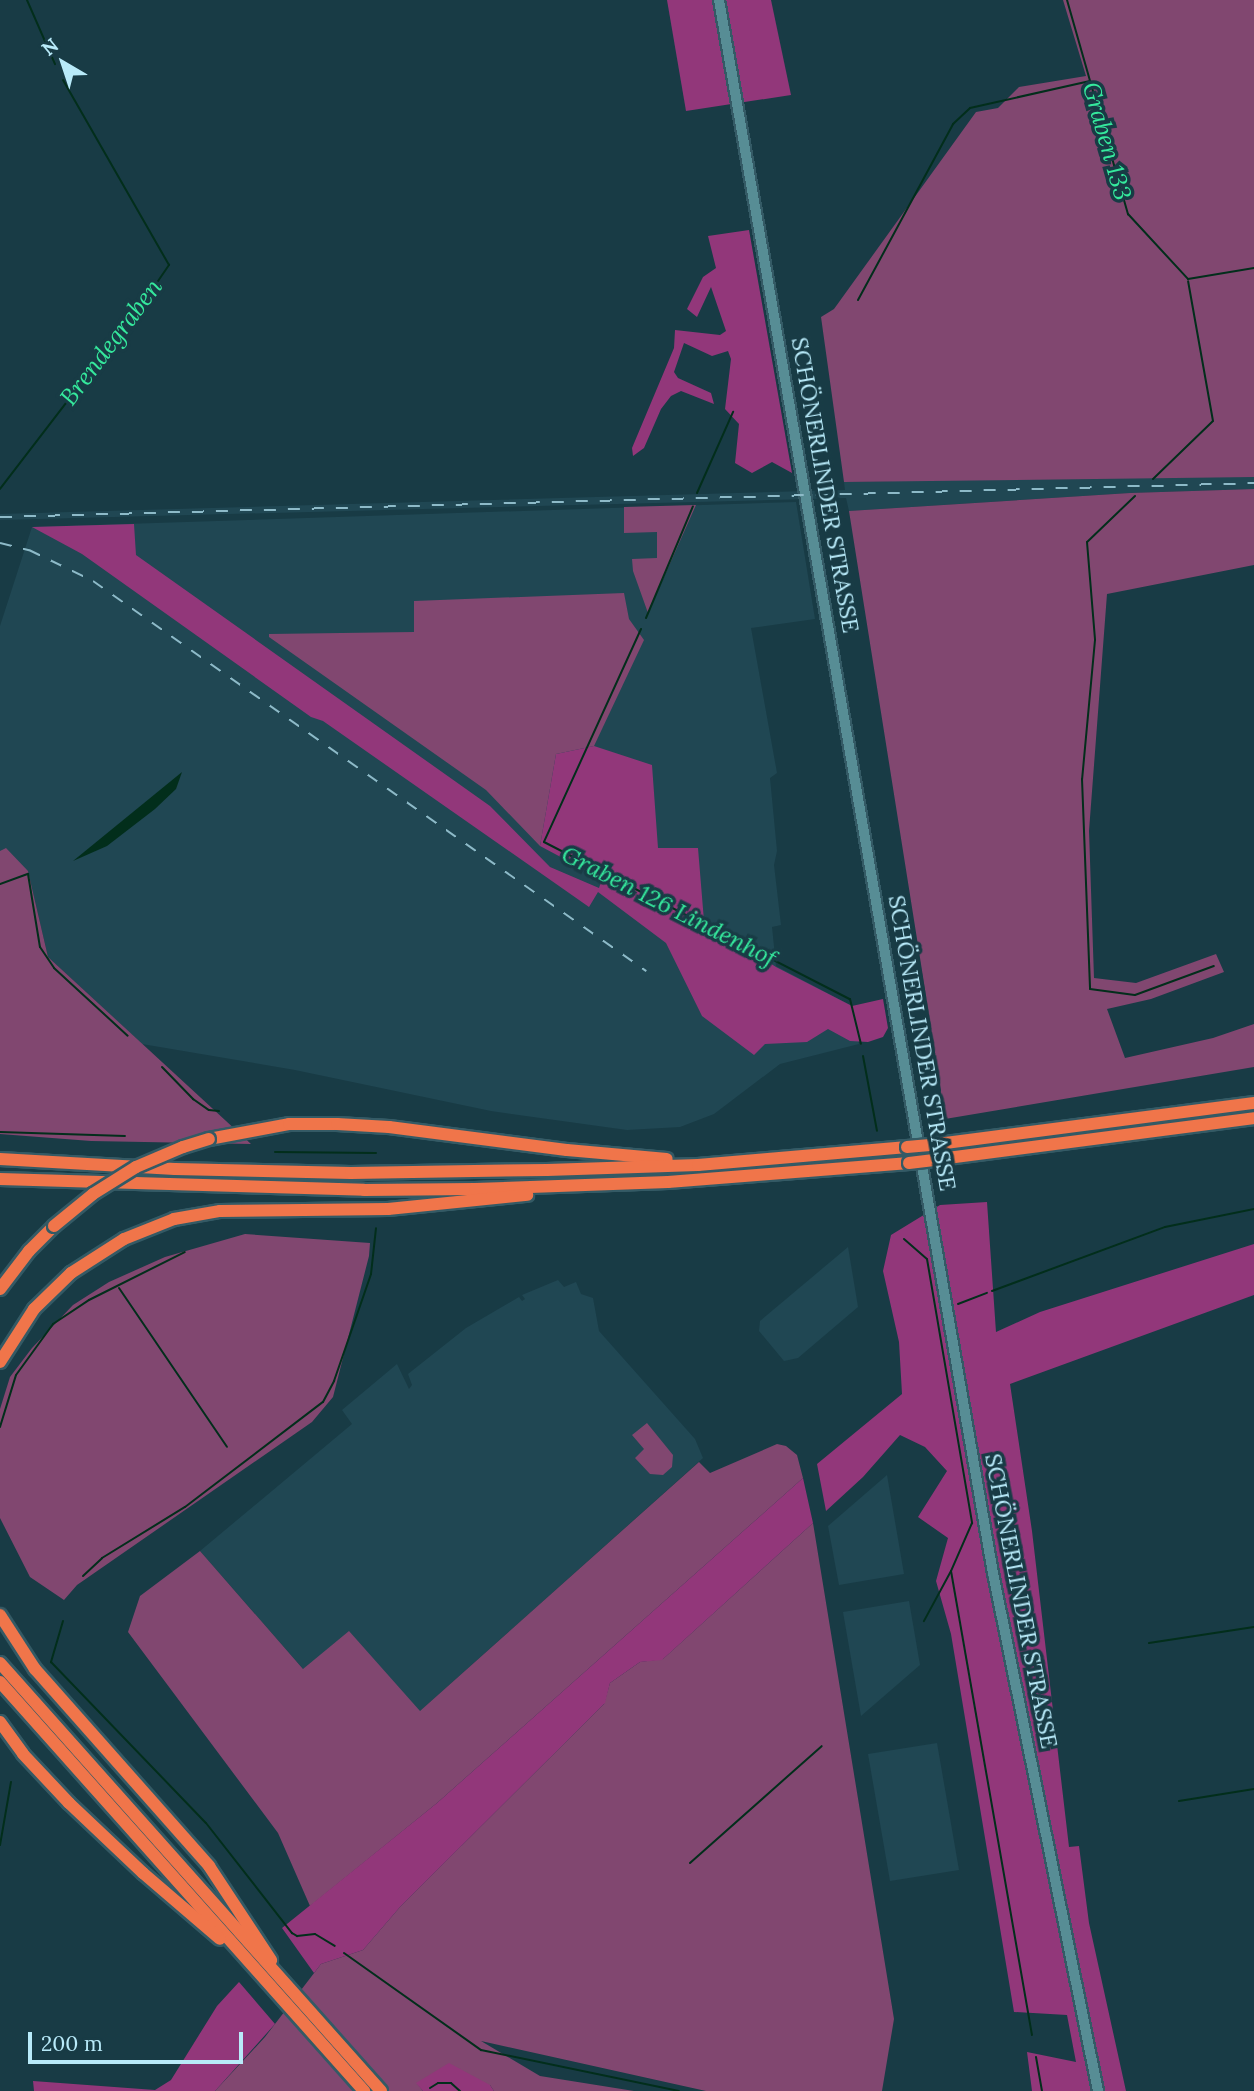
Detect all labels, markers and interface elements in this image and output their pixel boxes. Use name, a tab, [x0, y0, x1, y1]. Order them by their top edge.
north arrow	[28, 28, 98, 98]
text: N	[37, 33, 63, 61]
water label: Graben 133	[1076, 79, 1138, 203]
water label: Brendegraben	[54, 273, 168, 411]
street label: SCHÖNERLINDER STRASSE	[785, 335, 865, 635]
water label: Graben 126 Lindenhof	[557, 839, 781, 973]
street label: SCHÖNERLINDER STRASSE	[882, 893, 962, 1193]
street label: SCHÖNERLINDER STRASSE	[979, 1451, 1063, 1751]
scale bar	[32, 2018, 247, 2062]
text: 200 m	[41, 2030, 103, 2057]

